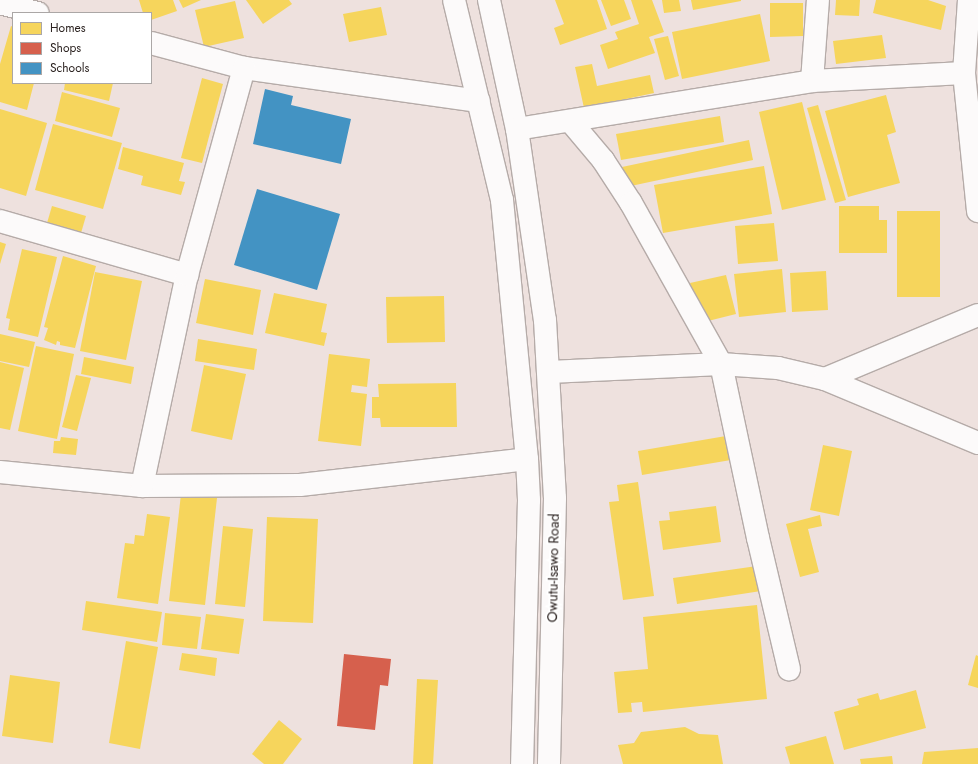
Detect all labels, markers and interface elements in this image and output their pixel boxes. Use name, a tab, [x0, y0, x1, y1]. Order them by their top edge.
legend	[12, 12, 152, 84]
text: Homes	[50, 19, 86, 37]
text: Shops	[50, 39, 81, 57]
text: Schools	[50, 59, 89, 77]
street label: Owutu-Isawo Road	[544, 513, 562, 623]

